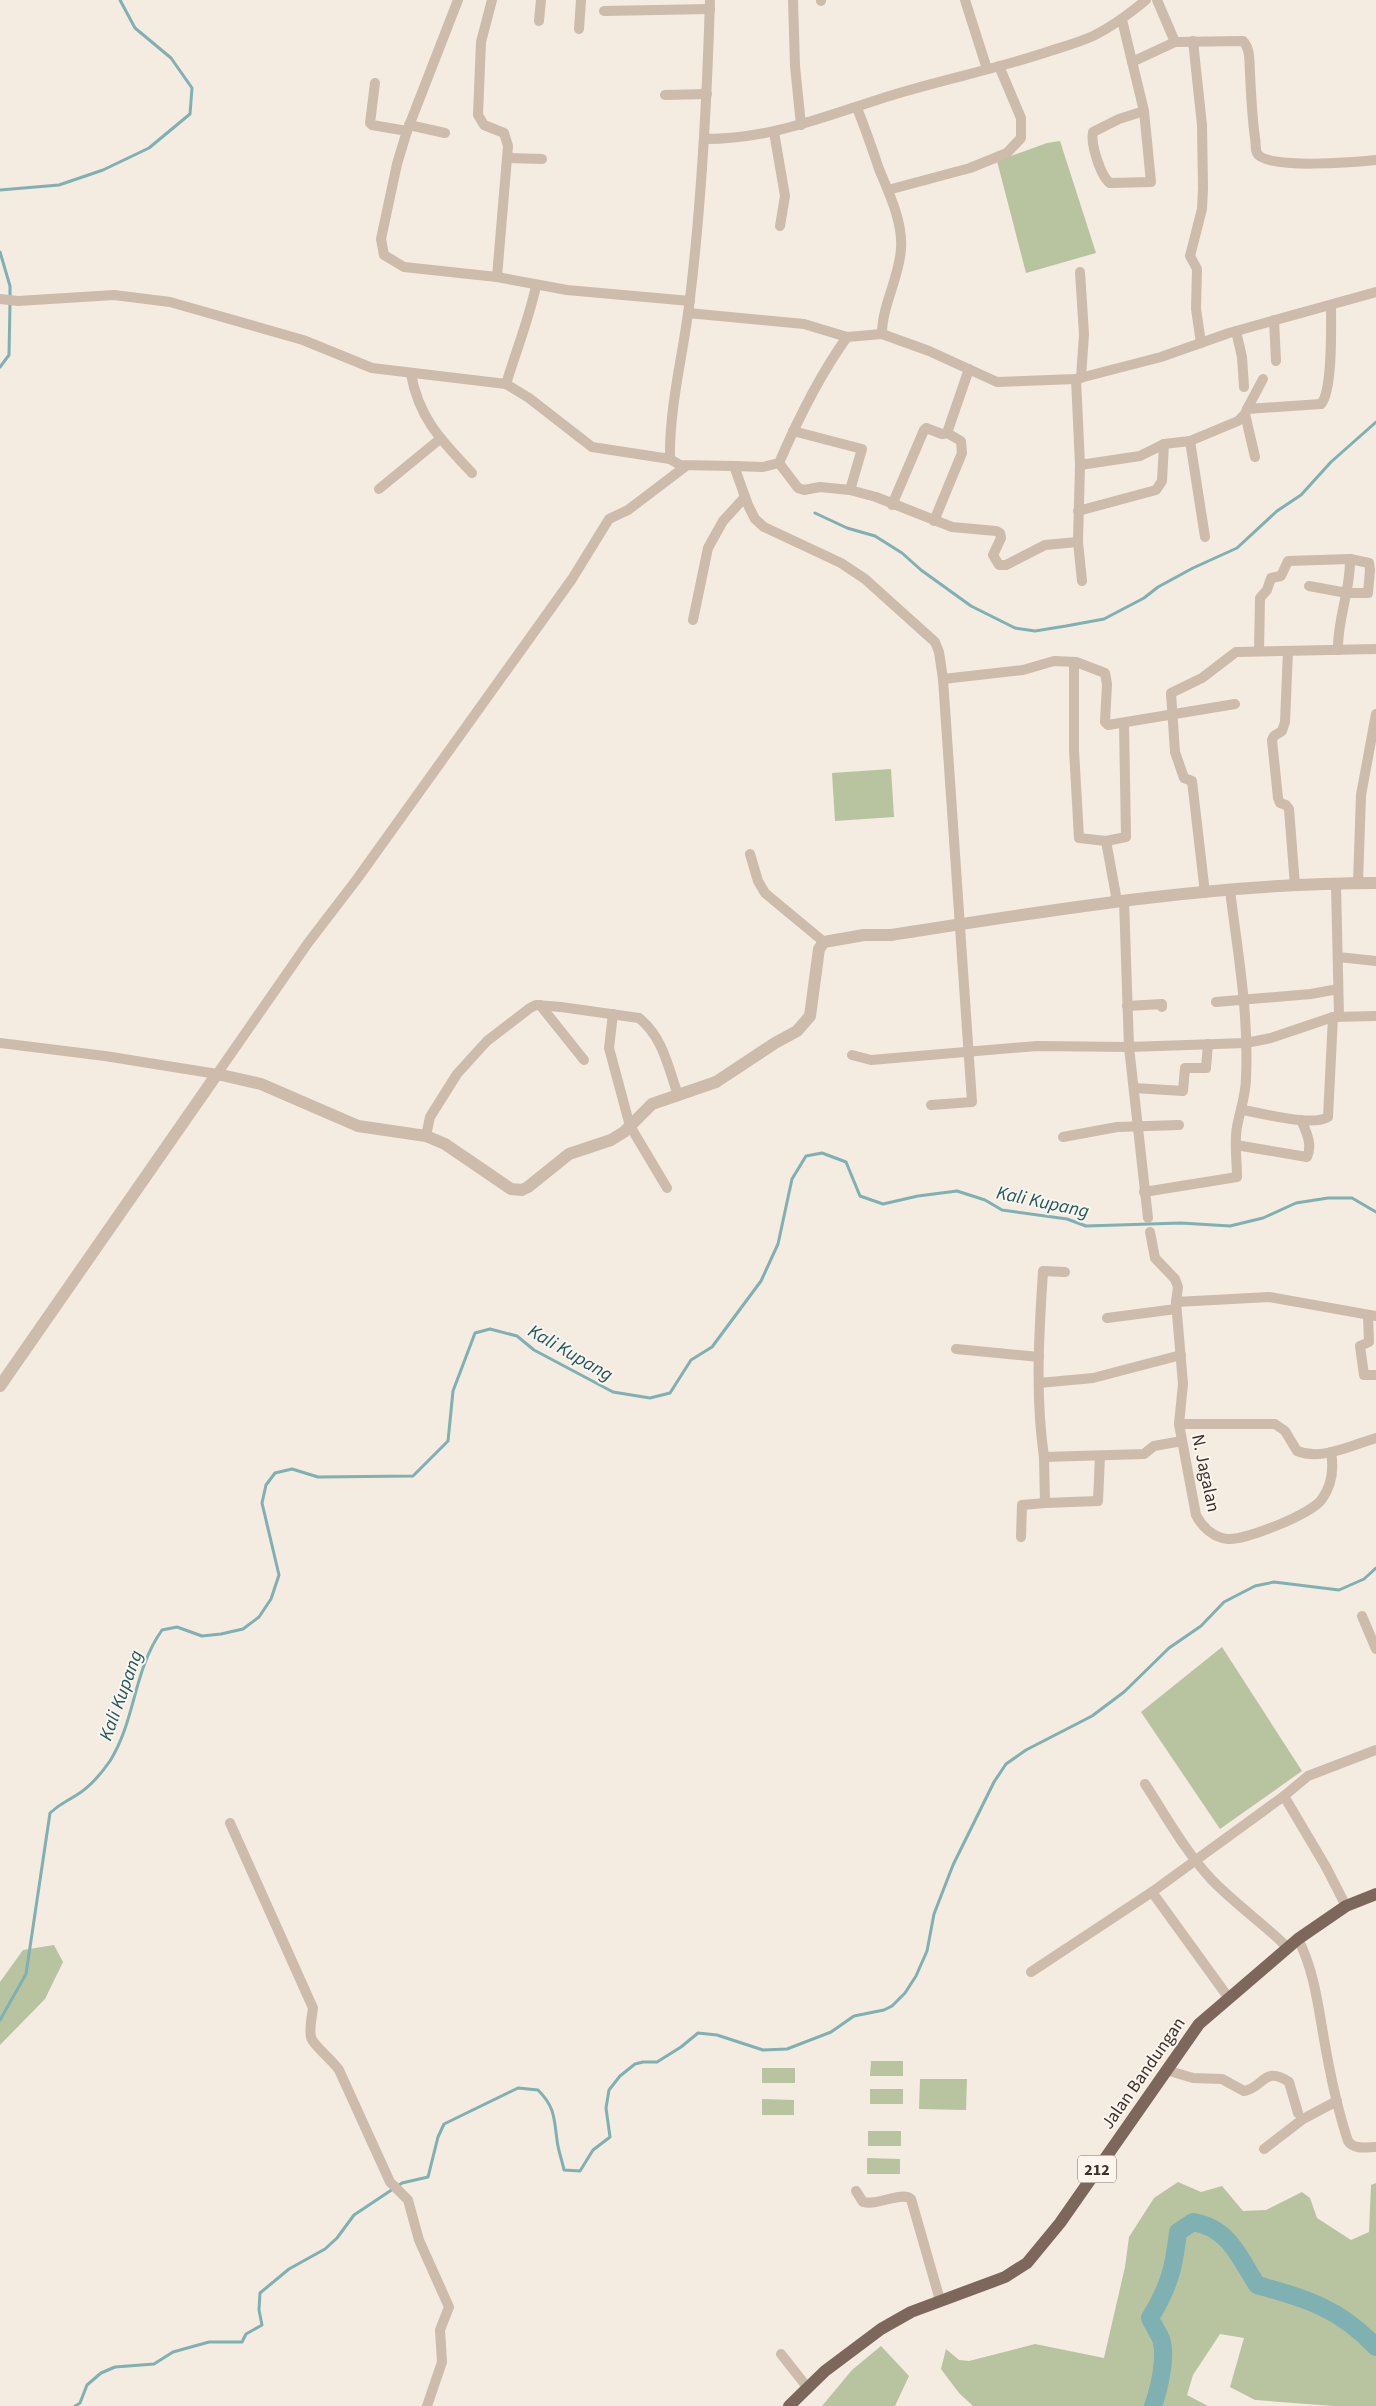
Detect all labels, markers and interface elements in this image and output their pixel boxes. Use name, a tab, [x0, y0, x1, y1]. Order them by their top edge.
water label: Kali Kupang	[994, 1179, 1092, 1225]
water label: Kali Kupang	[523, 1318, 618, 1389]
street label: N. Jagalan	[1185, 1432, 1226, 1514]
water label: Kali Kupang	[93, 1647, 150, 1744]
street label: Jalan Bandungan	[1095, 2012, 1191, 2134]
road number: 212	[1078, 2156, 1116, 2182]

